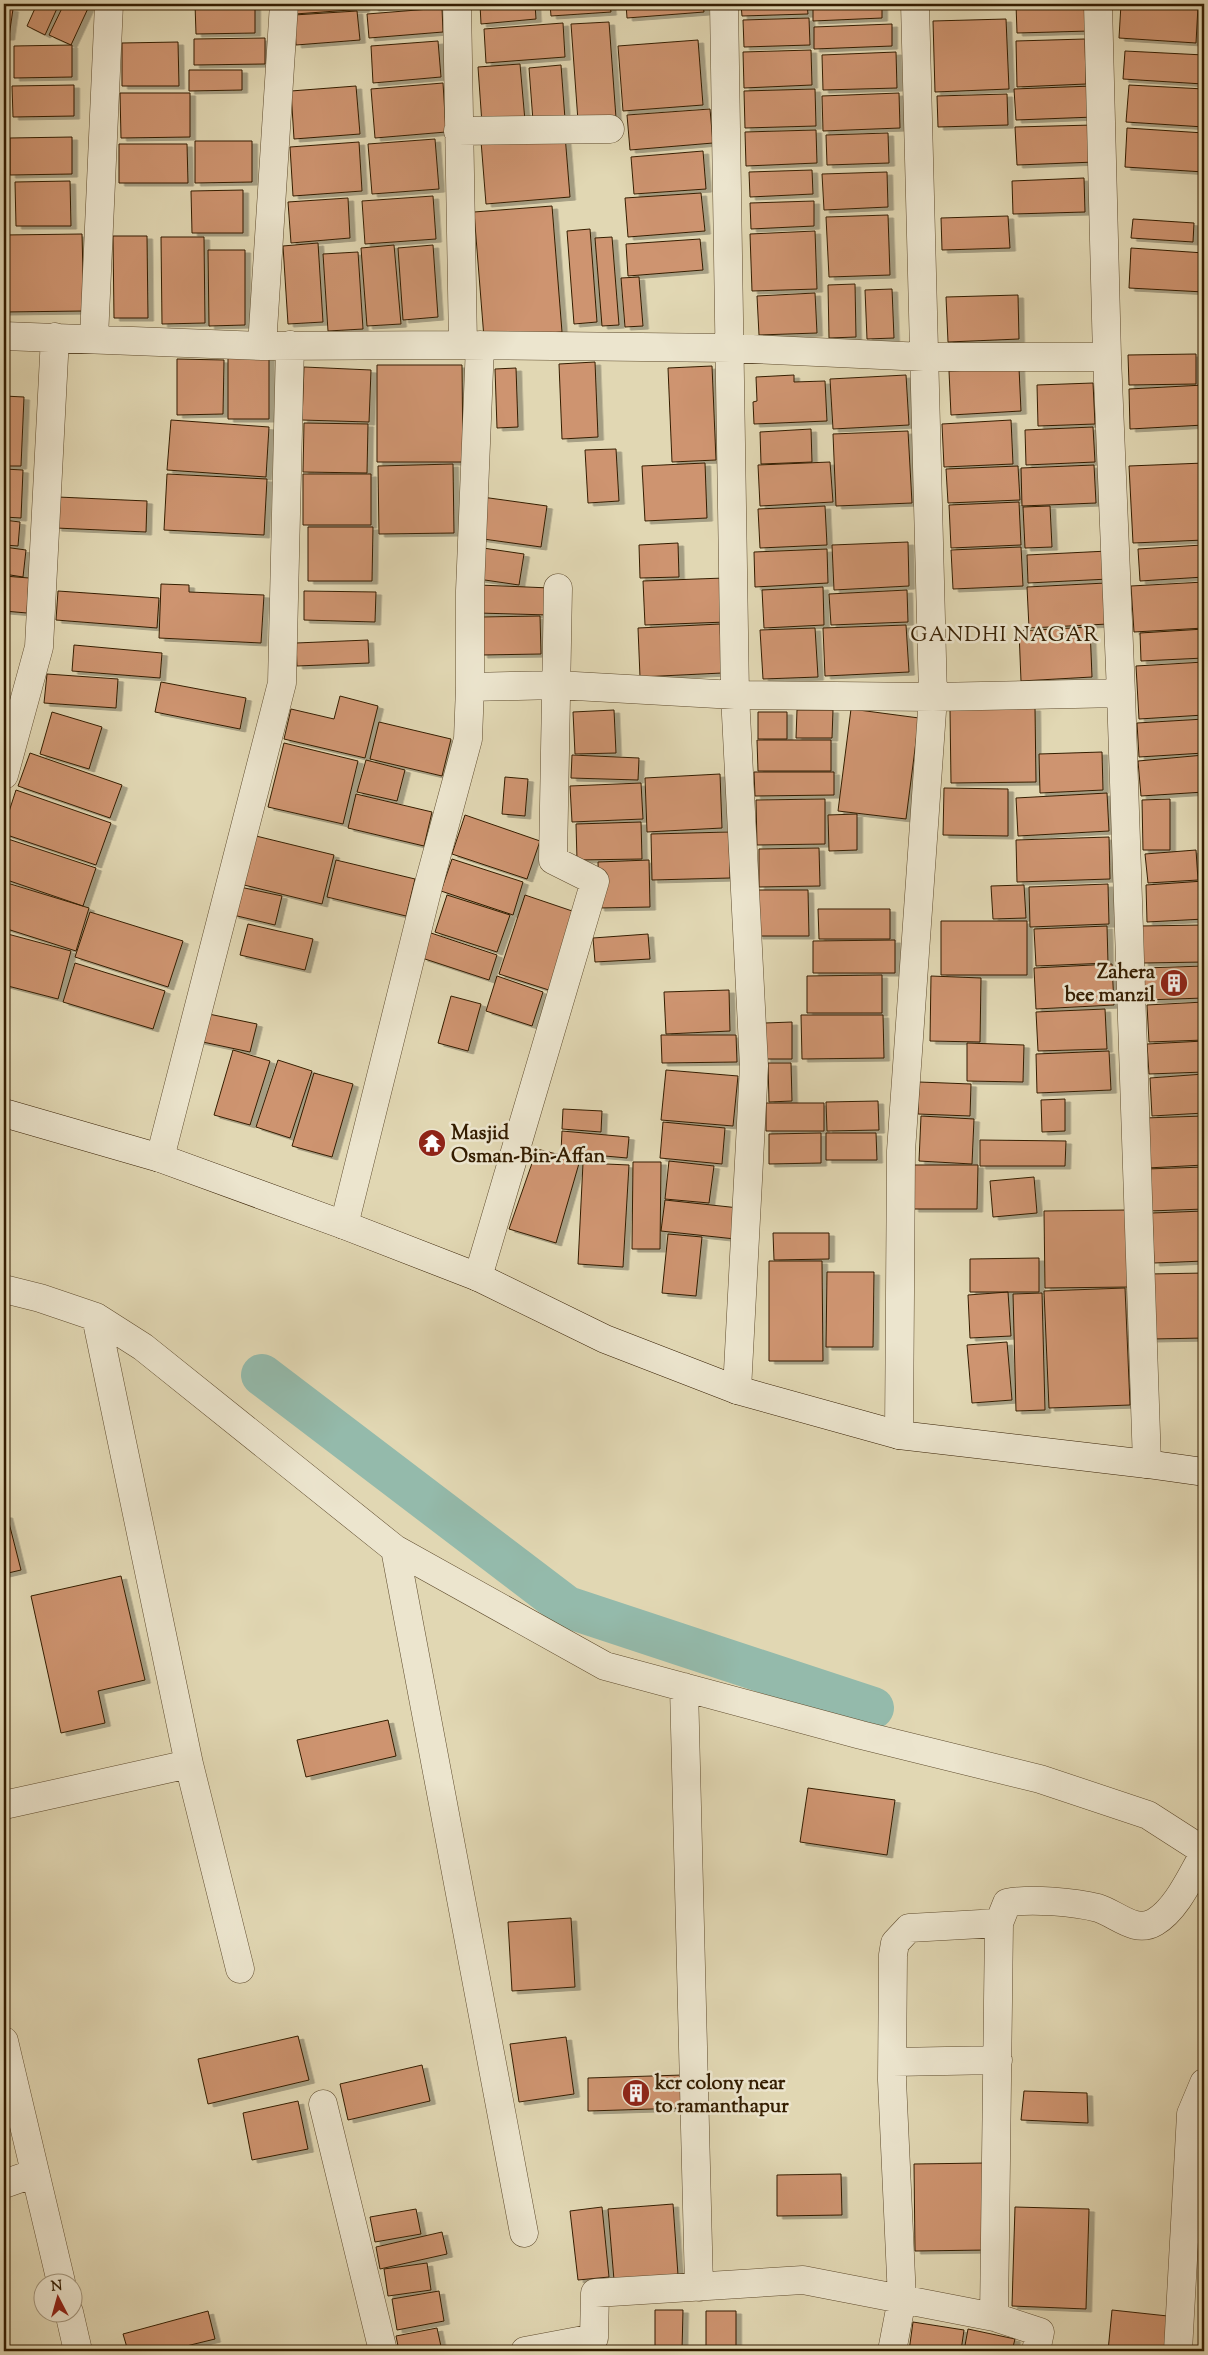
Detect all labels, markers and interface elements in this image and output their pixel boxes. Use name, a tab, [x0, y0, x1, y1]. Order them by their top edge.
district label: GANDHI NAGAR	[910, 621, 1100, 651]
place label: Zahera bee manzil	[1064, 959, 1156, 1011]
building icon: Zahera bee manzil	[1159, 968, 1189, 998]
place label: Masjid Osman-Bin-Affan	[451, 1120, 605, 1172]
temple icon: Masjid Osman-Bin-Affan	[417, 1128, 447, 1158]
place label: kcr colony near to ramanthapur	[654, 2070, 789, 2122]
building icon: kcr colony near to ramanthapur	[621, 2078, 651, 2108]
north arrow	[32, 2272, 82, 2322]
text: N	[50, 2277, 63, 2298]

